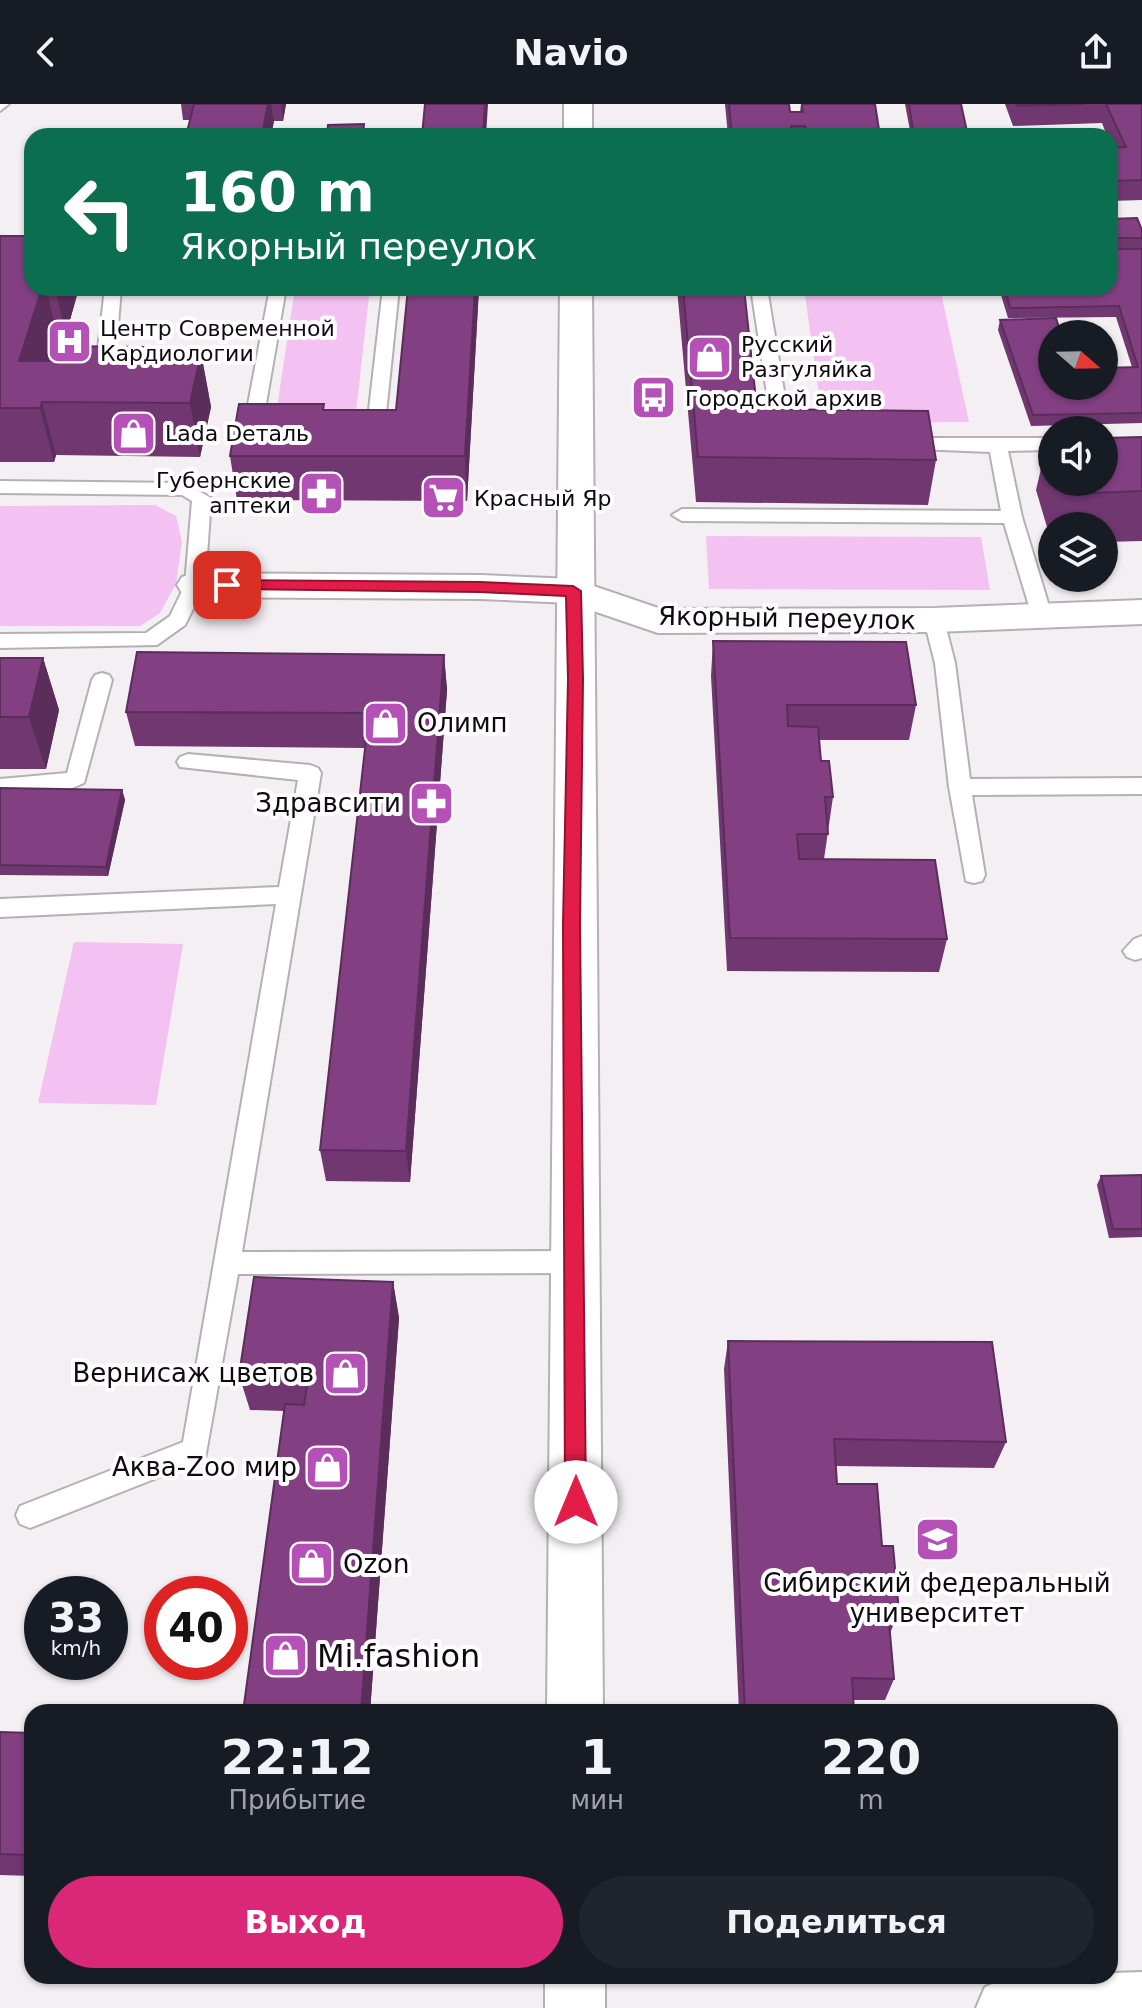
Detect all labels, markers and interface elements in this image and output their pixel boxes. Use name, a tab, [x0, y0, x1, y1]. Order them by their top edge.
icon: back	[24, 30, 68, 74]
icon: share	[1074, 30, 1118, 74]
text: Navio	[514, 32, 628, 73]
text: 160 m	[180, 159, 375, 224]
icon: left	[48, 160, 152, 264]
text: Якорный переулок	[180, 226, 537, 267]
place label: Центр Современной Кардиологии	[100, 316, 335, 366]
hospital icon: Центр Современной Кардиологии	[45, 317, 93, 365]
north arrow	[1038, 320, 1118, 400]
map controls	[1038, 320, 1118, 592]
place label: Русский Разгуляйка	[741, 332, 872, 382]
shop icon: Русский Разгуляйка	[686, 333, 734, 381]
bus stop icon: Городской архив	[630, 374, 678, 422]
place label: Городской архив	[685, 386, 882, 411]
shop icon: Lada Dеталь	[110, 409, 158, 457]
button: sound	[1038, 416, 1118, 496]
place label: Lada Dеталь	[165, 421, 309, 446]
place label: Губернские аптеки	[156, 468, 291, 518]
pharmacy icon: Губернские аптеки	[298, 469, 346, 517]
supermarket icon: Красный Яр	[419, 474, 467, 522]
place label: Красный Яр	[474, 486, 611, 511]
button: layers	[1038, 512, 1118, 592]
pin	[193, 551, 261, 619]
icon: arrive	[205, 563, 249, 607]
street label: Якорный переулок	[658, 601, 916, 635]
shop icon: Олимп	[362, 699, 410, 747]
place label: Олимп	[417, 708, 508, 738]
pharmacy icon: Здравсити	[408, 779, 456, 827]
place label: Здравсити	[255, 788, 401, 818]
shop icon: Вернисаж цветов	[321, 1349, 369, 1397]
place label: Вернисаж цветов	[72, 1358, 314, 1388]
shop icon: Аква-Zoo мир	[304, 1443, 352, 1491]
place label: Аква-Zoo мир	[112, 1452, 297, 1482]
position arrow	[534, 1460, 618, 1544]
school or university icon: Сибирский федеральный университет	[913, 1516, 961, 1564]
shop icon: Ozon	[288, 1540, 336, 1588]
place label: Ozon	[343, 1549, 410, 1579]
place label: Сибирский федеральный университет	[763, 1568, 1111, 1628]
speed limit sign: 40	[144, 1576, 248, 1680]
text: 33	[48, 1595, 104, 1641]
shop icon: Mi.fashion	[262, 1632, 310, 1680]
text: km/h	[51, 1636, 101, 1660]
place label: Mi.fashion	[317, 1637, 480, 1675]
text: 22:12	[221, 1729, 374, 1785]
text: 1	[581, 1729, 614, 1785]
text: 220	[821, 1729, 921, 1785]
text: Прибытие	[228, 1785, 366, 1815]
text: мин	[571, 1785, 624, 1815]
text: m	[858, 1785, 884, 1815]
button: Выход	[48, 1876, 563, 1968]
button: Поделиться	[579, 1876, 1094, 1968]

